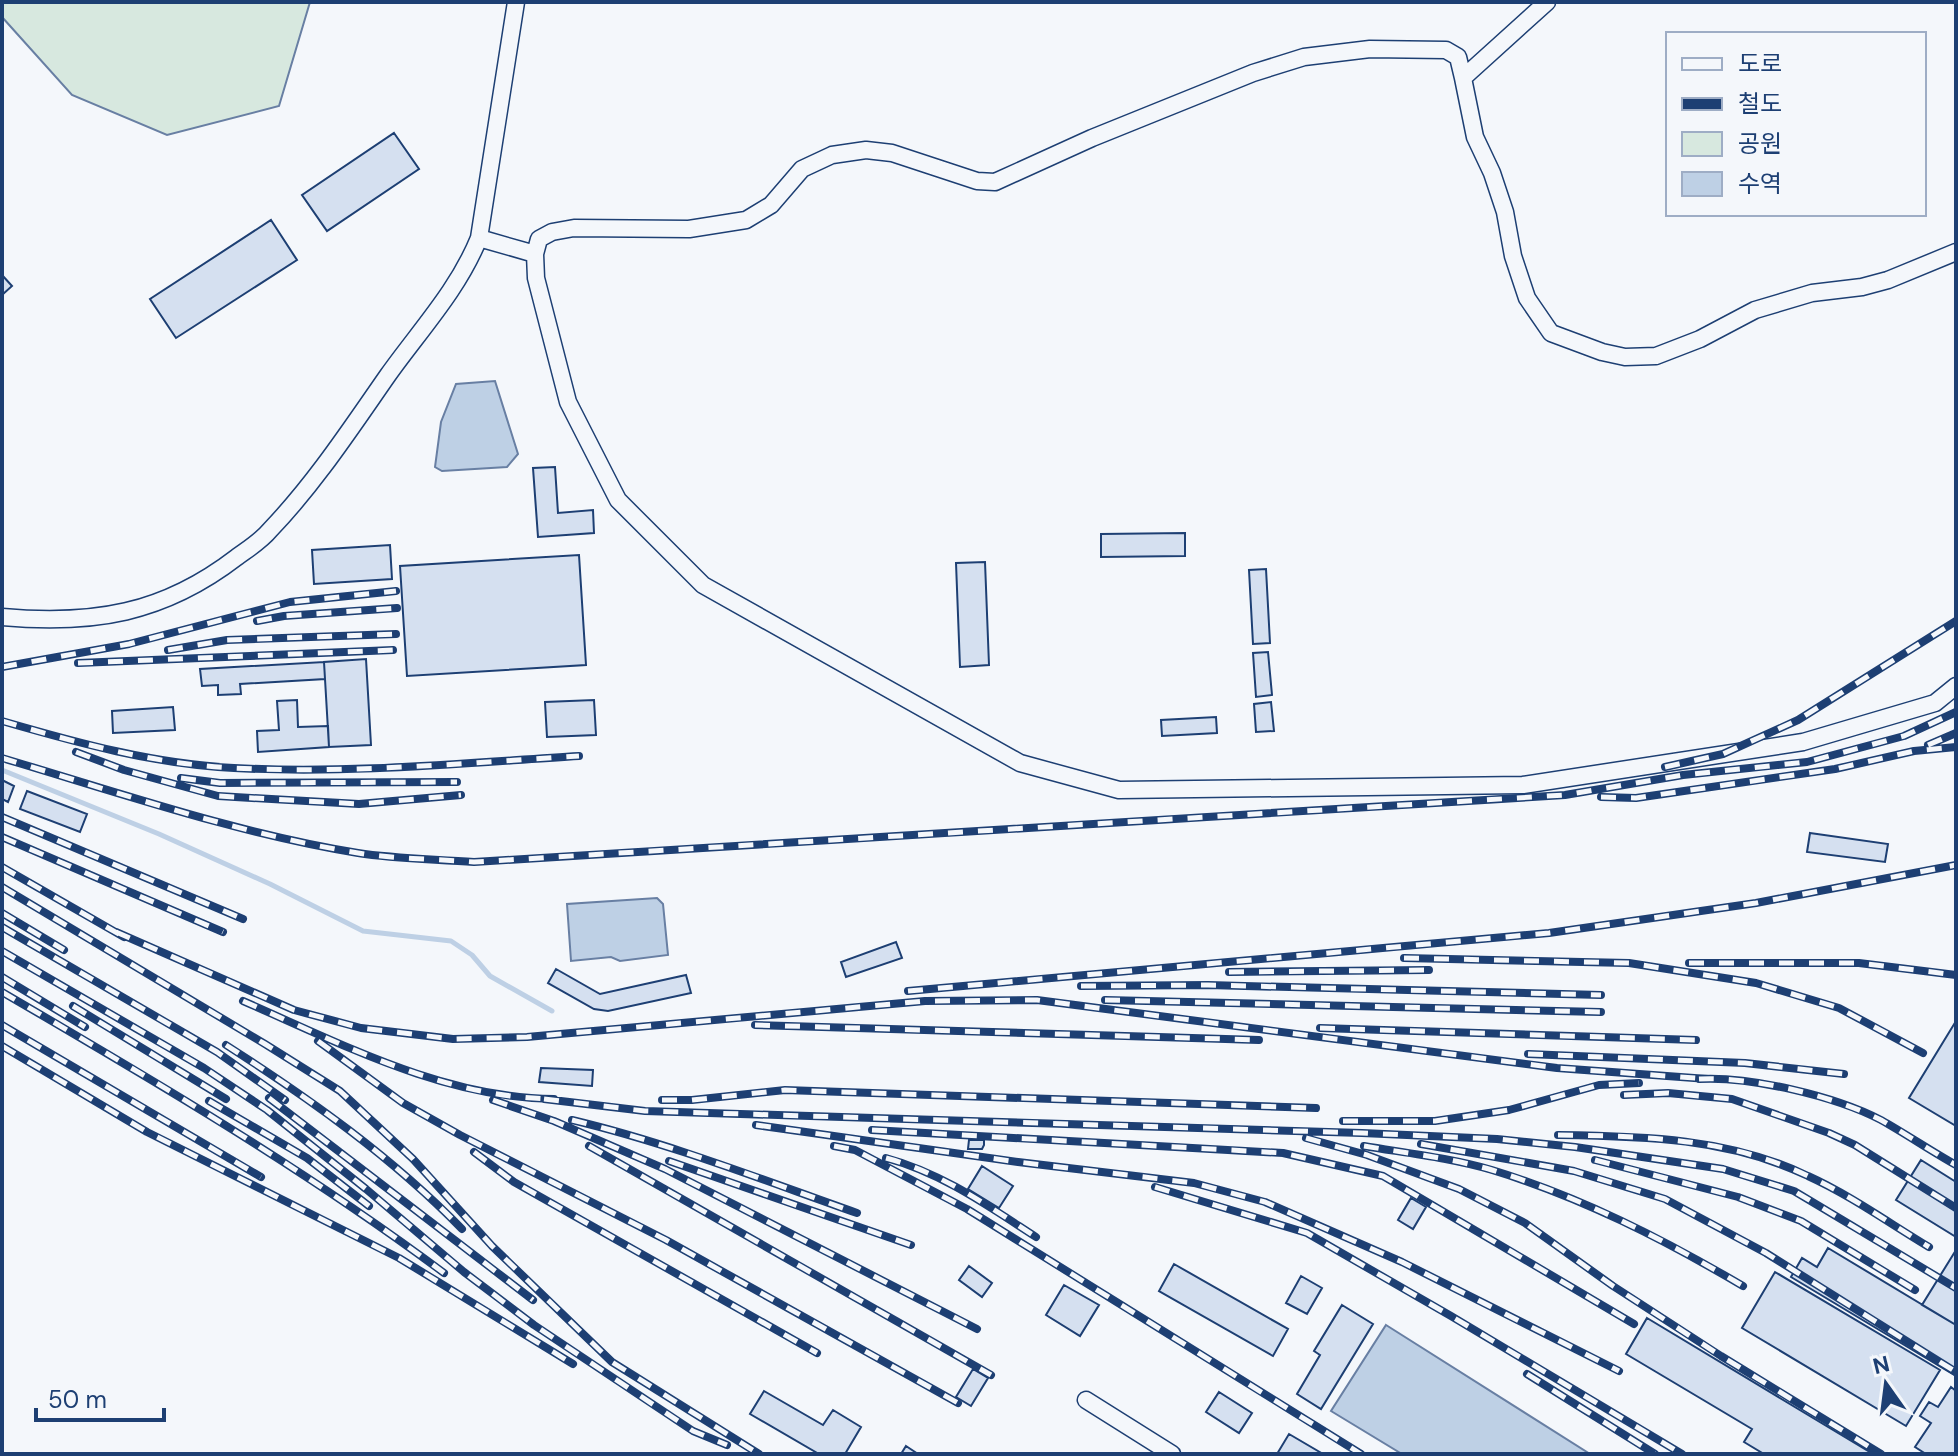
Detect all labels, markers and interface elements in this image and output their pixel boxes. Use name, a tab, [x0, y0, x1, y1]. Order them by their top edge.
legend	[1666, 32, 1926, 216]
text: 도로	[1738, 48, 1782, 79]
text: 철도	[1738, 88, 1782, 119]
text: 공원	[1738, 128, 1782, 159]
text: 수역	[1738, 168, 1782, 199]
north arrow	[1846, 1344, 1926, 1424]
text: N	[1870, 1349, 1893, 1381]
scale bar	[36, 1372, 164, 1422]
text: 50 m	[48, 1384, 107, 1415]

